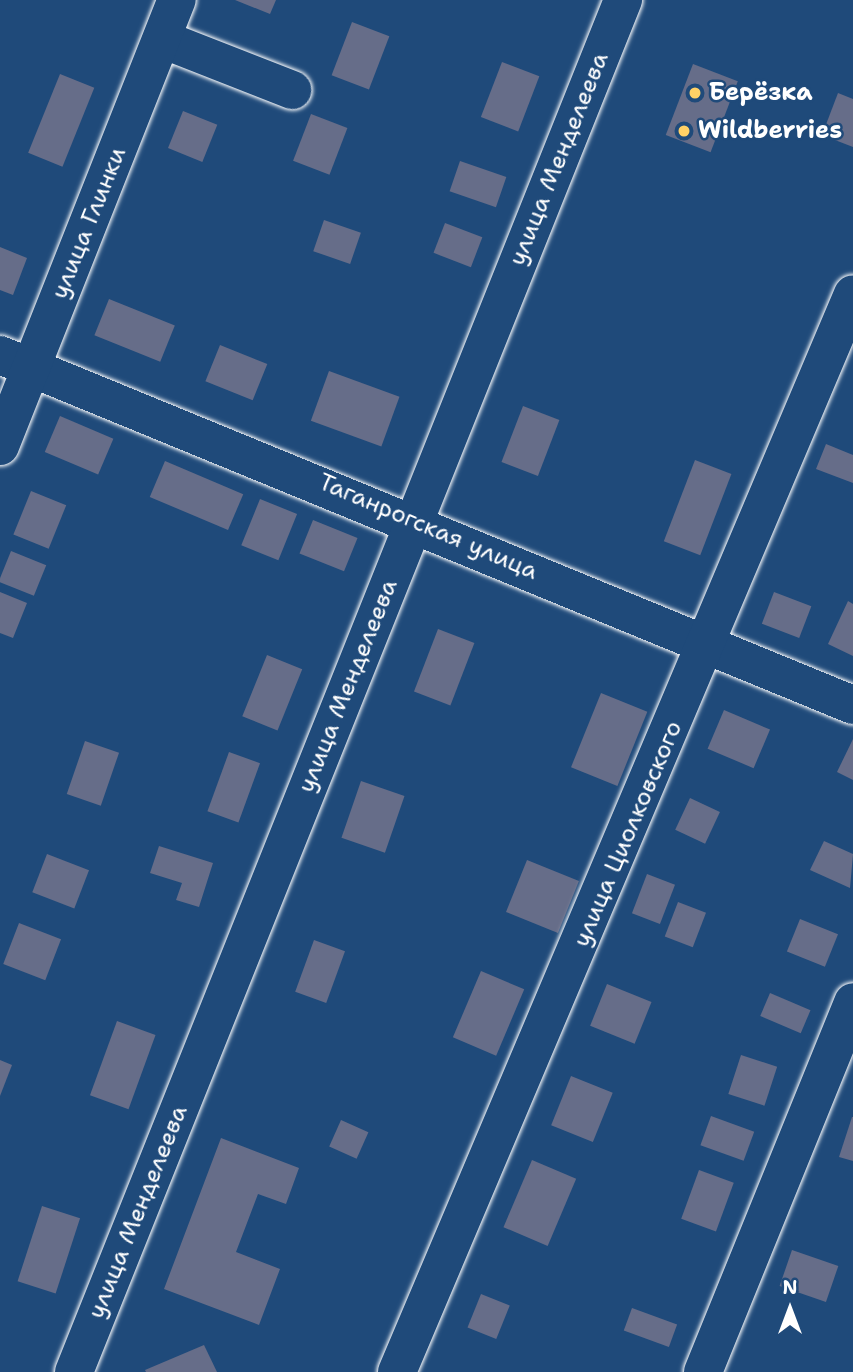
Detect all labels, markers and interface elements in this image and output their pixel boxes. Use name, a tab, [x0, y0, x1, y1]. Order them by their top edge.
street label: улица Менделеева	[503, 48, 615, 270]
place label: Берёзка	[709, 79, 813, 107]
marker: Берёзка	[687, 85, 703, 101]
place label: Wildberries	[698, 117, 842, 145]
marker: Wildberries	[676, 123, 692, 139]
street label: улица Глинки	[45, 143, 133, 303]
street label: Таганрогская улица	[314, 468, 542, 586]
street label: улица Менделеева	[292, 575, 404, 797]
street label: улица Циолковского	[567, 717, 689, 951]
street label: улица Менделеева	[82, 1101, 194, 1323]
north arrow	[755, 1274, 825, 1344]
text: N	[782, 1275, 798, 1300]

